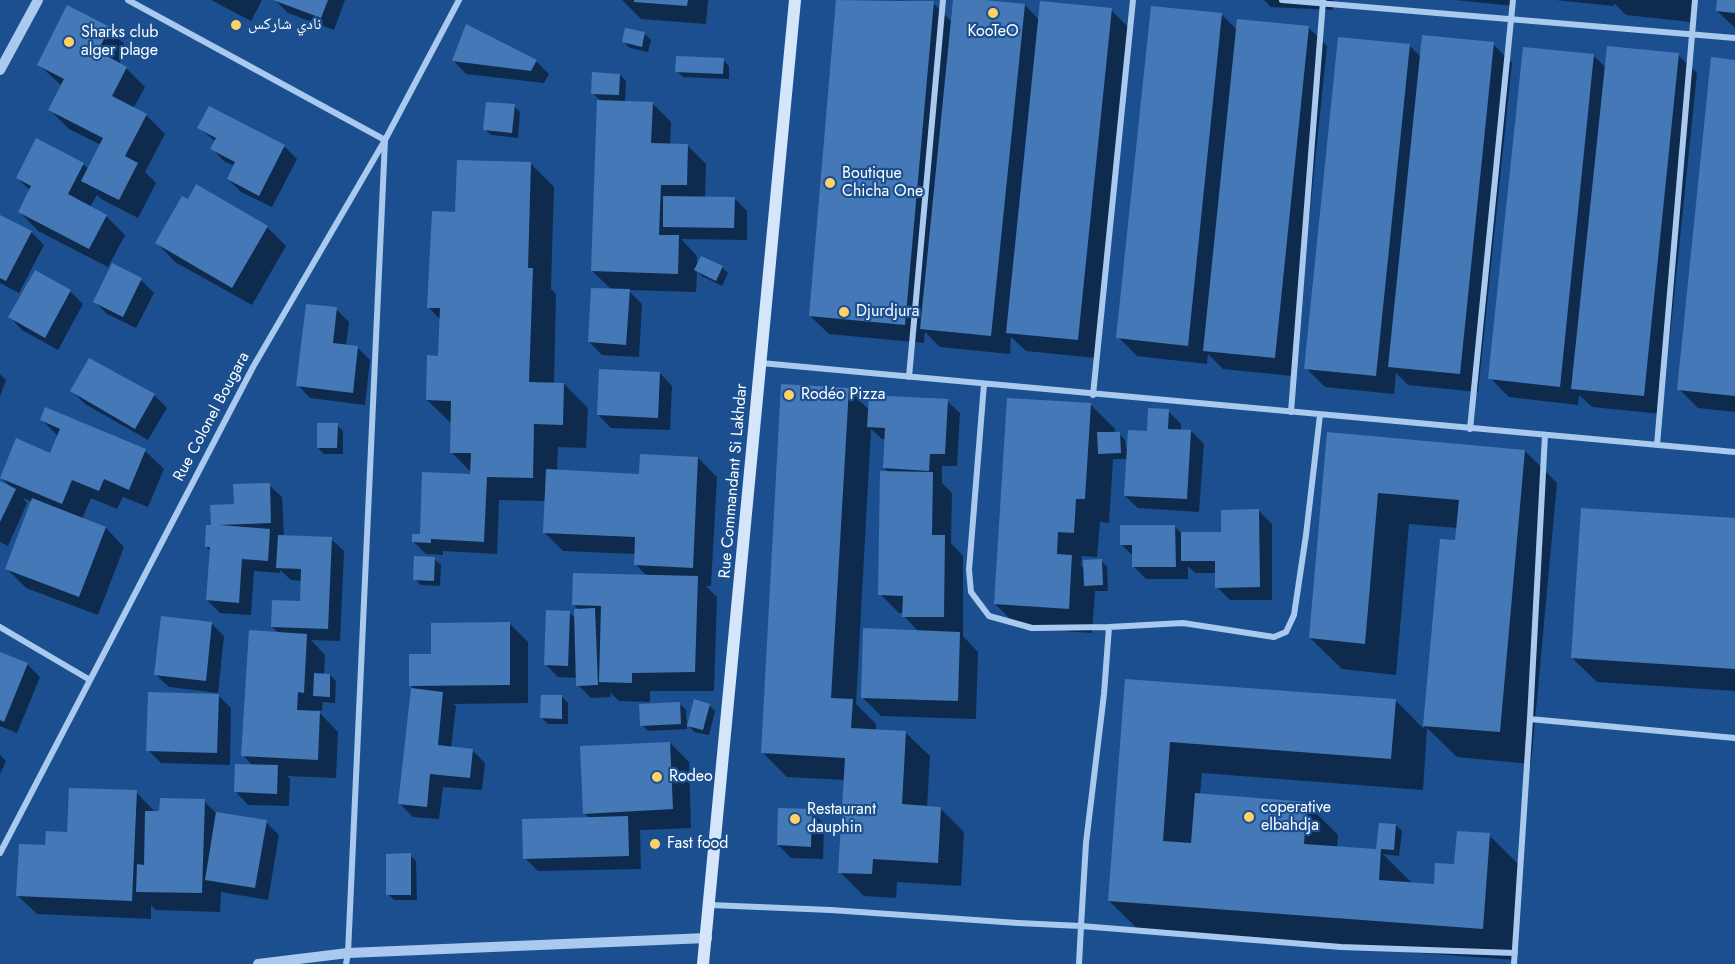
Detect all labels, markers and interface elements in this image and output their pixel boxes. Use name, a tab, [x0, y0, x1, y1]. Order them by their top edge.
marker: KooTeO	[986, 6, 1000, 20]
place label: نادي شاركس	[248, 15, 321, 35]
marker: نادي شاركس	[229, 18, 243, 32]
place label: KooTeO	[967, 22, 1019, 42]
place label: Sharks club alger plage	[81, 23, 158, 61]
marker: Sharks club alger plage	[62, 35, 76, 49]
place label: Boutique Chicha One	[842, 164, 923, 202]
marker: Boutique Chicha One	[823, 176, 837, 190]
place label: Djurdjura	[856, 302, 919, 322]
marker: Djurdjura	[837, 305, 851, 319]
street label: Rue Colonel Bougara	[170, 349, 254, 485]
street label: Rue Commandant Si Lakhdar	[716, 383, 752, 579]
place label: Rodéo Pizza	[801, 385, 885, 405]
marker: Rodéo Pizza	[782, 388, 796, 402]
place label: Rodeo	[669, 767, 713, 787]
marker: Rodeo	[650, 770, 664, 784]
place label: coperative elbahdja	[1261, 798, 1331, 836]
place label: Restaurant dauphin	[807, 800, 876, 838]
marker: coperative elbahdja	[1242, 810, 1256, 824]
marker: Restaurant dauphin	[788, 812, 802, 826]
place label: Fast food	[667, 834, 728, 854]
marker: Fast food	[648, 837, 662, 851]

